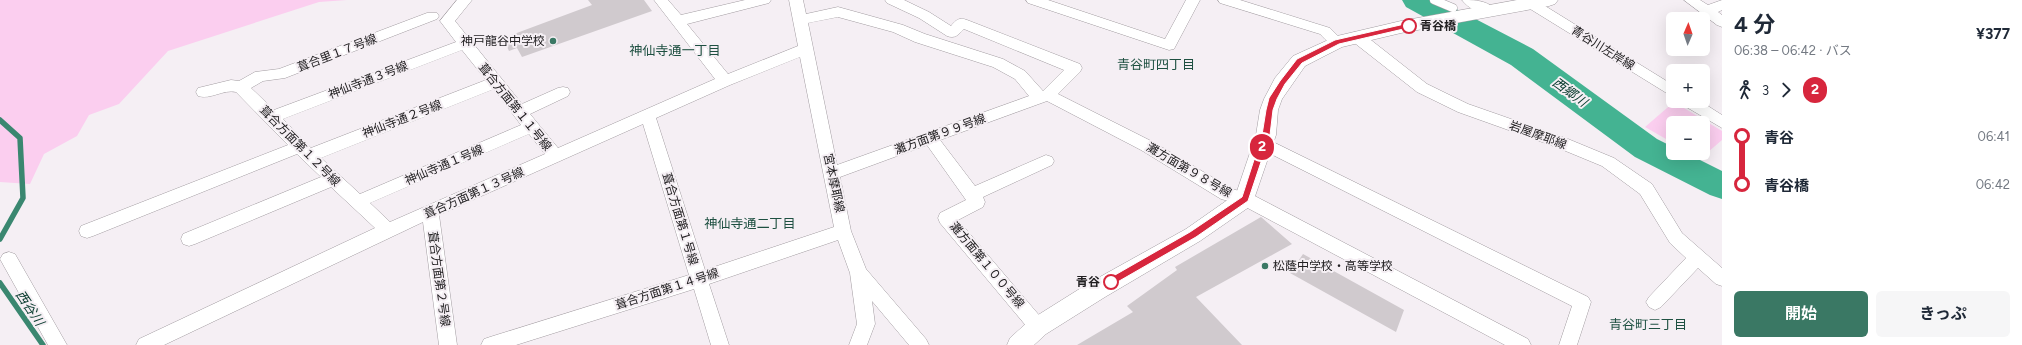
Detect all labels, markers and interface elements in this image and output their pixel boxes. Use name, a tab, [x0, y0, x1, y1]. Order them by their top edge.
text: 4 分	[1734, 11, 1775, 38]
north arrow	[1666, 12, 1710, 56]
map controls	[1666, 12, 1710, 160]
marker: 青谷橋	[1401, 18, 1417, 34]
place label: 青谷橋	[1420, 19, 1457, 33]
street label: 青谷川左岸線	[1569, 23, 1637, 73]
text: ¥377	[1976, 25, 2010, 43]
street label: 葺合里１７号線	[295, 31, 379, 75]
place label: 神戸龍谷中学校	[461, 34, 545, 48]
marker: 神戸龍谷中学校	[548, 36, 558, 46]
district label: 神仙寺通一丁目	[629, 43, 721, 58]
text: 06:38 – 06:42 · バス	[1734, 43, 1852, 58]
district label: 青谷町四丁目	[1117, 57, 1195, 72]
street label: 神仙寺通３号線	[326, 58, 410, 102]
street label: 葺合方面第１１号線	[476, 61, 554, 153]
button: +	[1666, 64, 1710, 108]
water label: 西郷川	[1550, 74, 1592, 111]
icon: walk	[1734, 79, 1756, 101]
icon: forward	[1775, 79, 1797, 101]
text: 2	[1811, 81, 1819, 98]
text: 3	[1762, 83, 1769, 98]
street label: 神仙寺通２号線	[360, 97, 444, 141]
street label: 葺合方面第１２号線	[257, 103, 343, 189]
street label: 灘方面第９９号線	[892, 111, 988, 157]
button: −	[1666, 116, 1710, 160]
street label: 岩屋摩耶線	[1507, 118, 1569, 152]
text: 青谷	[1764, 129, 1794, 147]
text: 06:41	[1978, 129, 2010, 144]
line badge: 2	[1249, 134, 1275, 160]
text: 2	[1258, 138, 1266, 155]
street label: 灘方面第９８号線	[1144, 140, 1234, 200]
street label: 神仙寺通１号線	[403, 142, 485, 188]
street label: 宮本摩耶線	[821, 152, 847, 214]
street label: 葺合方面第１３号線	[422, 165, 526, 221]
street label: 葺合方面第１号線	[659, 171, 701, 267]
text: 青谷橋	[1764, 177, 1809, 195]
text: 06:42	[1976, 177, 2010, 192]
district label: 神仙寺通二丁目	[704, 216, 796, 231]
street label: 灘方面第１００号線	[947, 219, 1027, 311]
street label: 葺合方面第２号線	[425, 230, 453, 328]
place label: 松蔭中学校・高等学校	[1273, 259, 1393, 273]
marker: 松蔭中学校・高等学校	[1260, 261, 1270, 271]
street label: 葺合方面第１４号線	[613, 266, 721, 312]
marker: 青谷	[1103, 274, 1119, 290]
place label: 青谷	[1076, 275, 1100, 289]
water label: 西谷川	[13, 288, 48, 330]
button: 開始	[1734, 291, 1868, 337]
button: きっぷ	[1876, 291, 2010, 337]
district label: 青谷町三丁目	[1609, 317, 1687, 332]

